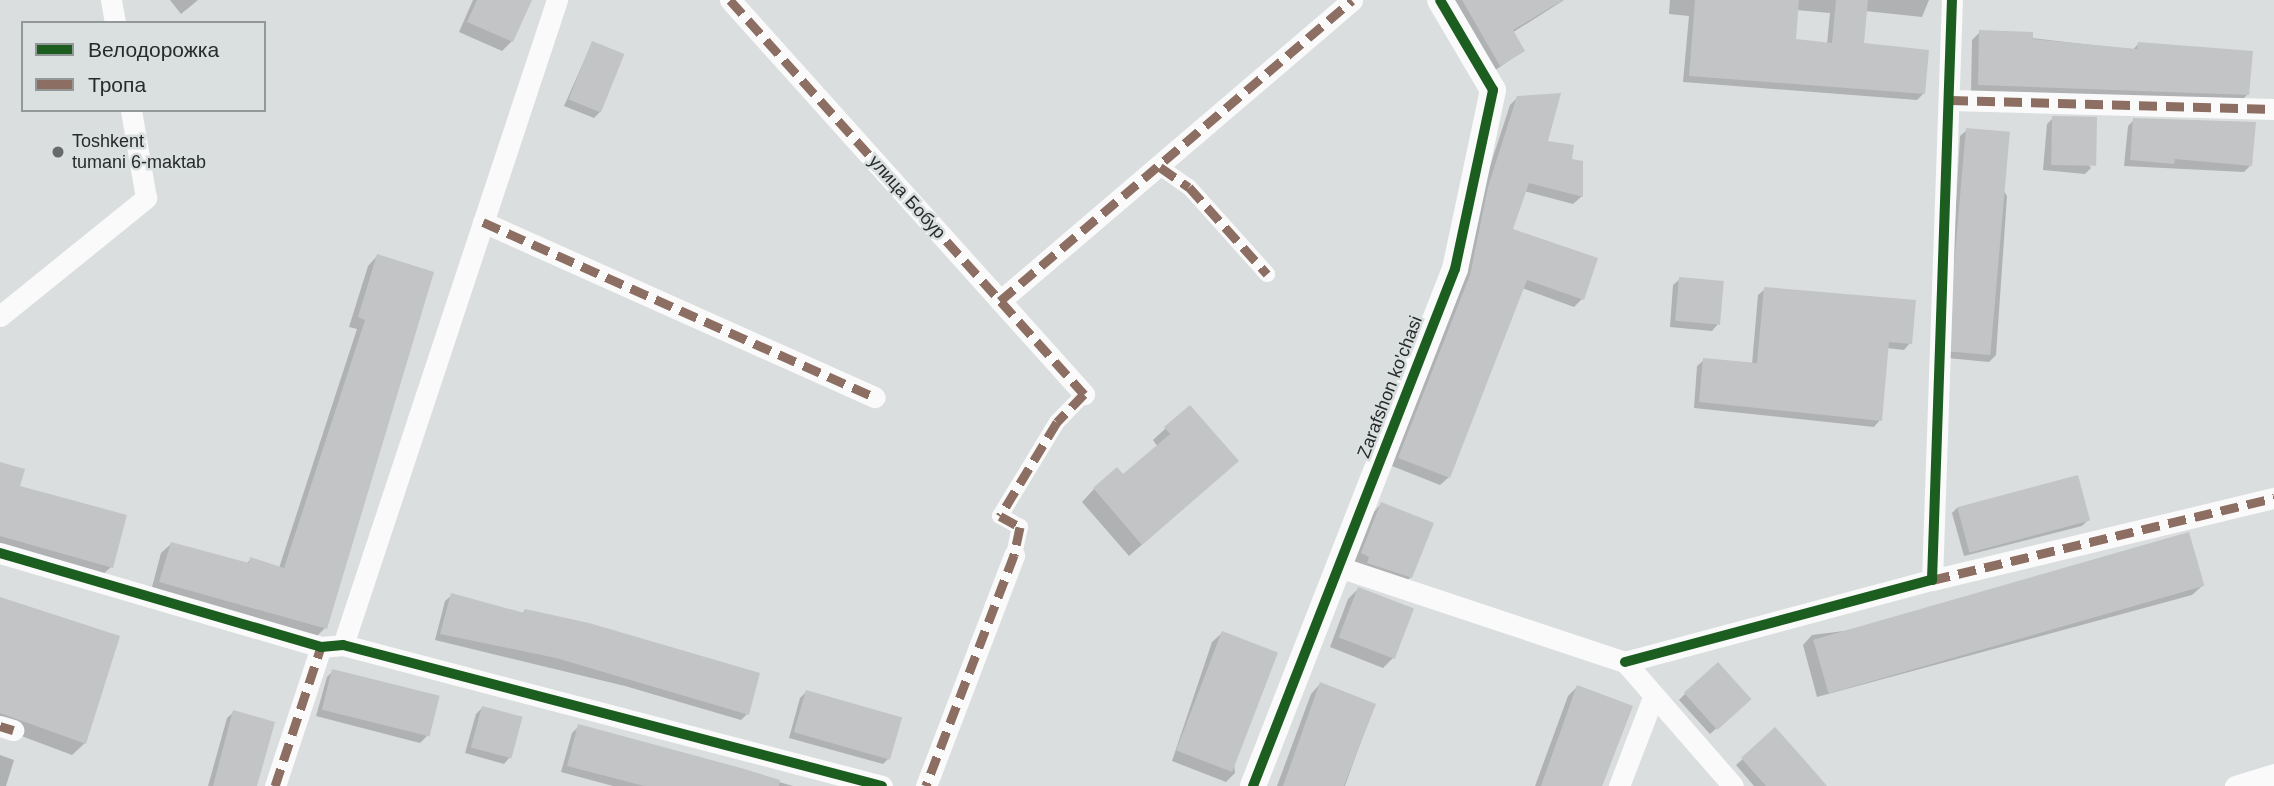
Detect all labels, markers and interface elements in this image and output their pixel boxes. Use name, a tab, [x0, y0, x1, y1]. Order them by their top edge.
legend	[21, 21, 266, 112]
text: Велодорожка	[88, 38, 219, 61]
text: Тропа	[88, 73, 146, 96]
place label: Toshkent tumani 6-maktab	[72, 131, 206, 174]
marker: Toshkent tumani 6-maktab	[50, 144, 66, 160]
street label: улица Бобур	[864, 151, 950, 243]
street label: Zarafshon ko'chasi	[1353, 313, 1427, 461]

